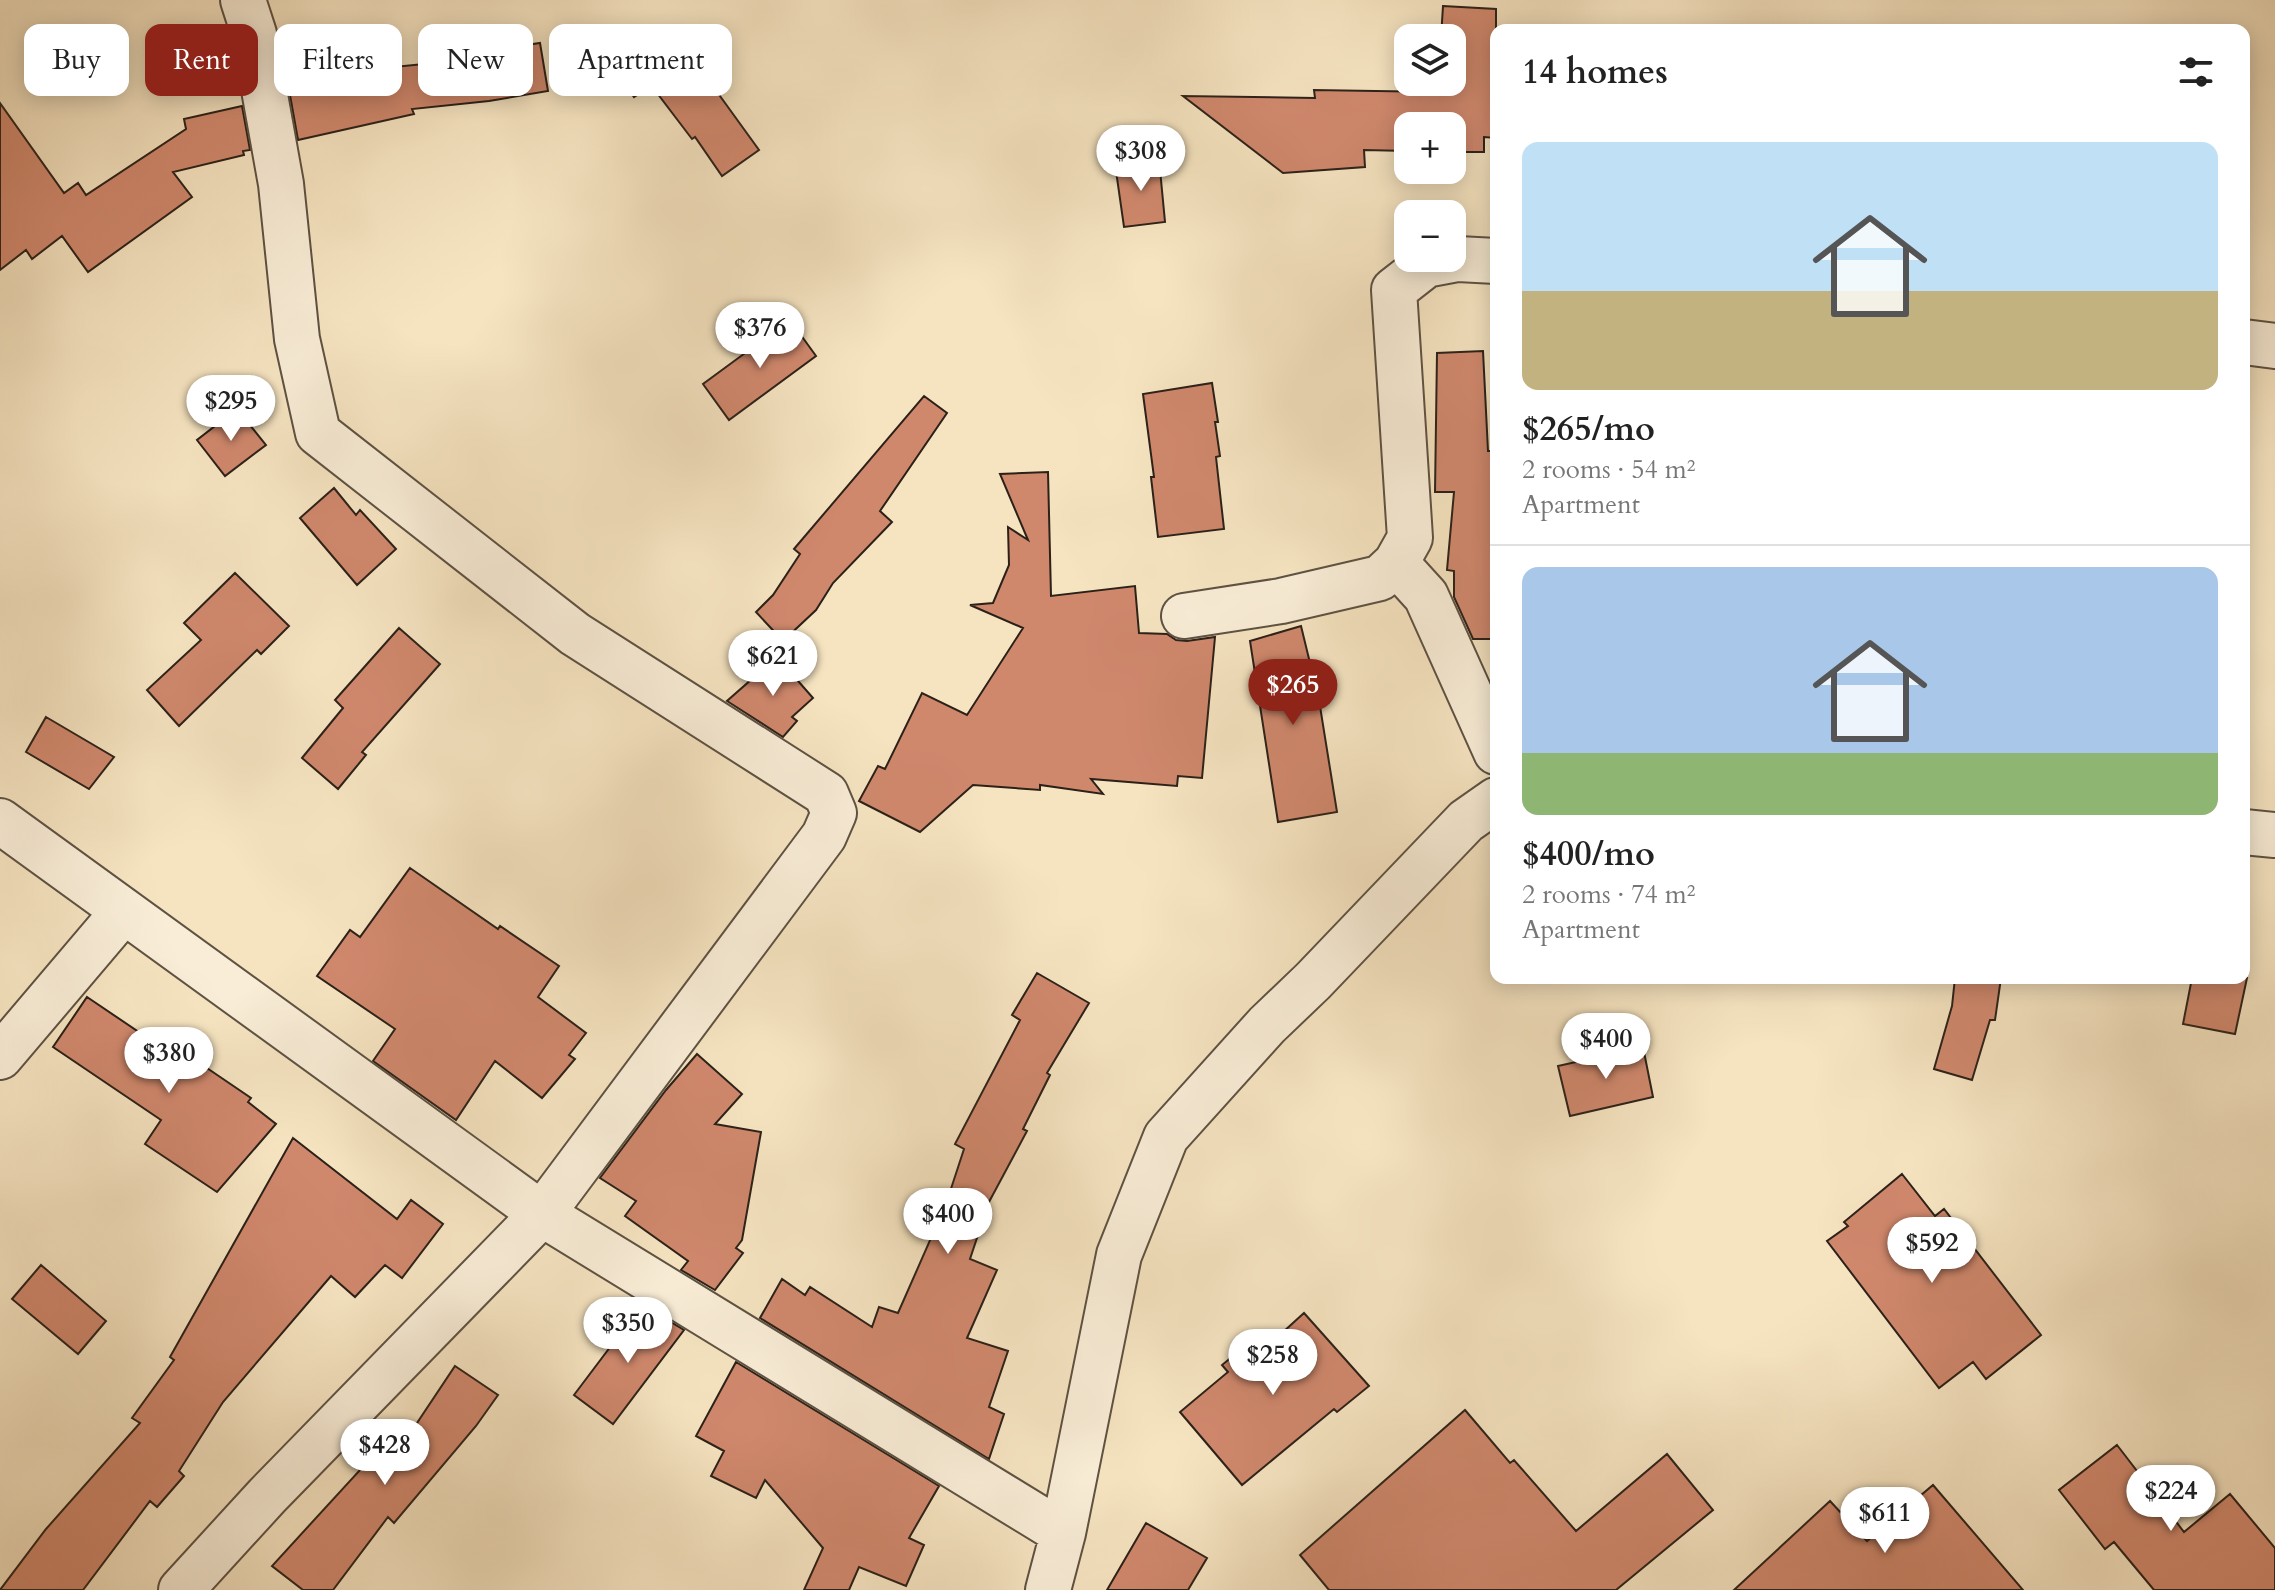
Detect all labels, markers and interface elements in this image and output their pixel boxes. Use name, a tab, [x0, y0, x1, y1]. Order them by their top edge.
chip: Buy	[24, 24, 129, 96]
chip: Rent	[145, 24, 258, 96]
chip: Filters	[274, 24, 402, 96]
chip: New	[418, 24, 533, 96]
chip: Apartment	[549, 24, 732, 96]
map controls	[1394, 24, 1466, 272]
button: layers	[1394, 24, 1466, 96]
text: 14 homes	[1522, 49, 1668, 95]
icon: filters	[2174, 50, 2218, 94]
button: +	[1394, 112, 1466, 184]
pin: $308	[1094, 125, 1188, 193]
text: $308	[1114, 133, 1168, 168]
icon: home	[1798, 194, 1942, 338]
button: −	[1394, 200, 1466, 272]
pin: $376	[713, 302, 807, 370]
text: $376	[733, 310, 787, 345]
pin: $295	[184, 375, 278, 443]
text: $295	[204, 383, 258, 418]
text: $265/mo	[1522, 406, 1655, 452]
text: 2 rooms · 54 m²	[1522, 452, 1695, 487]
text: Apartment	[1522, 487, 1640, 522]
icon: home	[1798, 619, 1942, 763]
pin: $621	[726, 630, 820, 698]
text: $621	[746, 638, 800, 673]
pin: $265	[1246, 659, 1340, 727]
text: $265	[1266, 667, 1320, 702]
text: $400/mo	[1522, 831, 1655, 877]
text: 2 rooms · 74 m²	[1522, 877, 1695, 912]
text: Apartment	[1522, 912, 1640, 947]
pin: $400	[1559, 1013, 1653, 1081]
text: $400	[1579, 1021, 1633, 1056]
pin: $380	[122, 1027, 216, 1095]
text: $380	[142, 1035, 196, 1070]
pin: $400	[901, 1188, 995, 1256]
text: $400	[921, 1196, 975, 1231]
pin: $592	[1885, 1217, 1979, 1285]
text: $592	[1905, 1225, 1959, 1260]
pin: $350	[581, 1297, 675, 1365]
text: $350	[601, 1305, 655, 1340]
pin: $258	[1226, 1329, 1320, 1397]
text: $258	[1246, 1337, 1300, 1372]
pin: $428	[338, 1419, 432, 1487]
text: $428	[358, 1427, 412, 1462]
pin: $224	[2124, 1465, 2218, 1533]
text: $224	[2144, 1473, 2198, 1508]
pin: $611	[1838, 1487, 1932, 1555]
text: $611	[1858, 1495, 1912, 1530]

